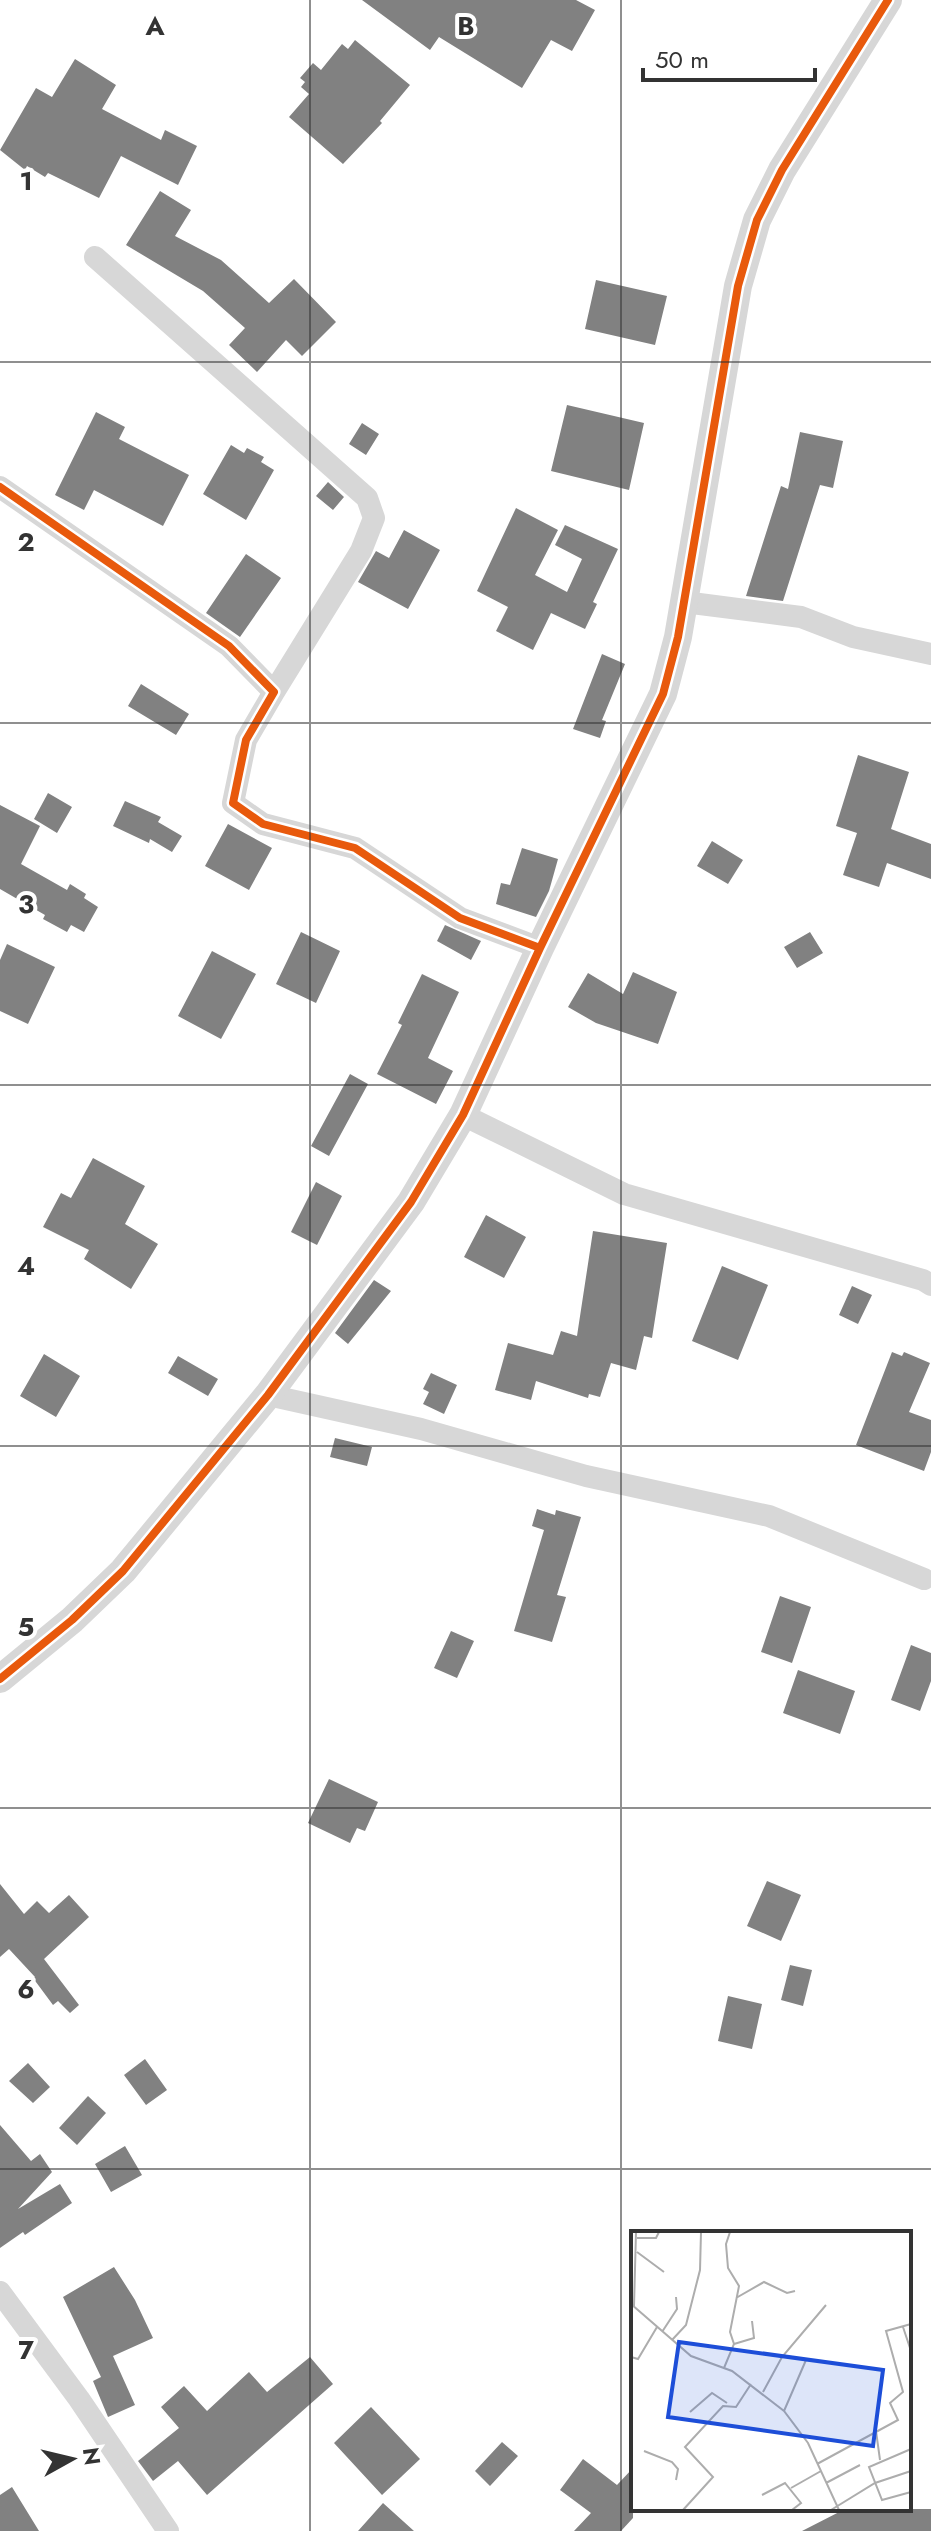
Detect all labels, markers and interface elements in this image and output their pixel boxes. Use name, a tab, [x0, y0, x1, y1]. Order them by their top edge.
text: A	[144, 7, 165, 45]
text: B	[457, 7, 475, 45]
scale bar	[643, 32, 815, 82]
text: 50 m	[655, 42, 709, 77]
text: 1	[19, 162, 33, 200]
text: 2	[17, 523, 35, 561]
text: 3	[18, 885, 34, 923]
text: 4	[17, 1247, 35, 1285]
text: 5	[18, 1608, 34, 1646]
text: 6	[17, 1970, 35, 2008]
inset map	[631, 2231, 911, 2511]
text: 7	[18, 2331, 34, 2369]
north arrow	[32, 2419, 112, 2499]
text: N	[75, 2445, 109, 2467]

